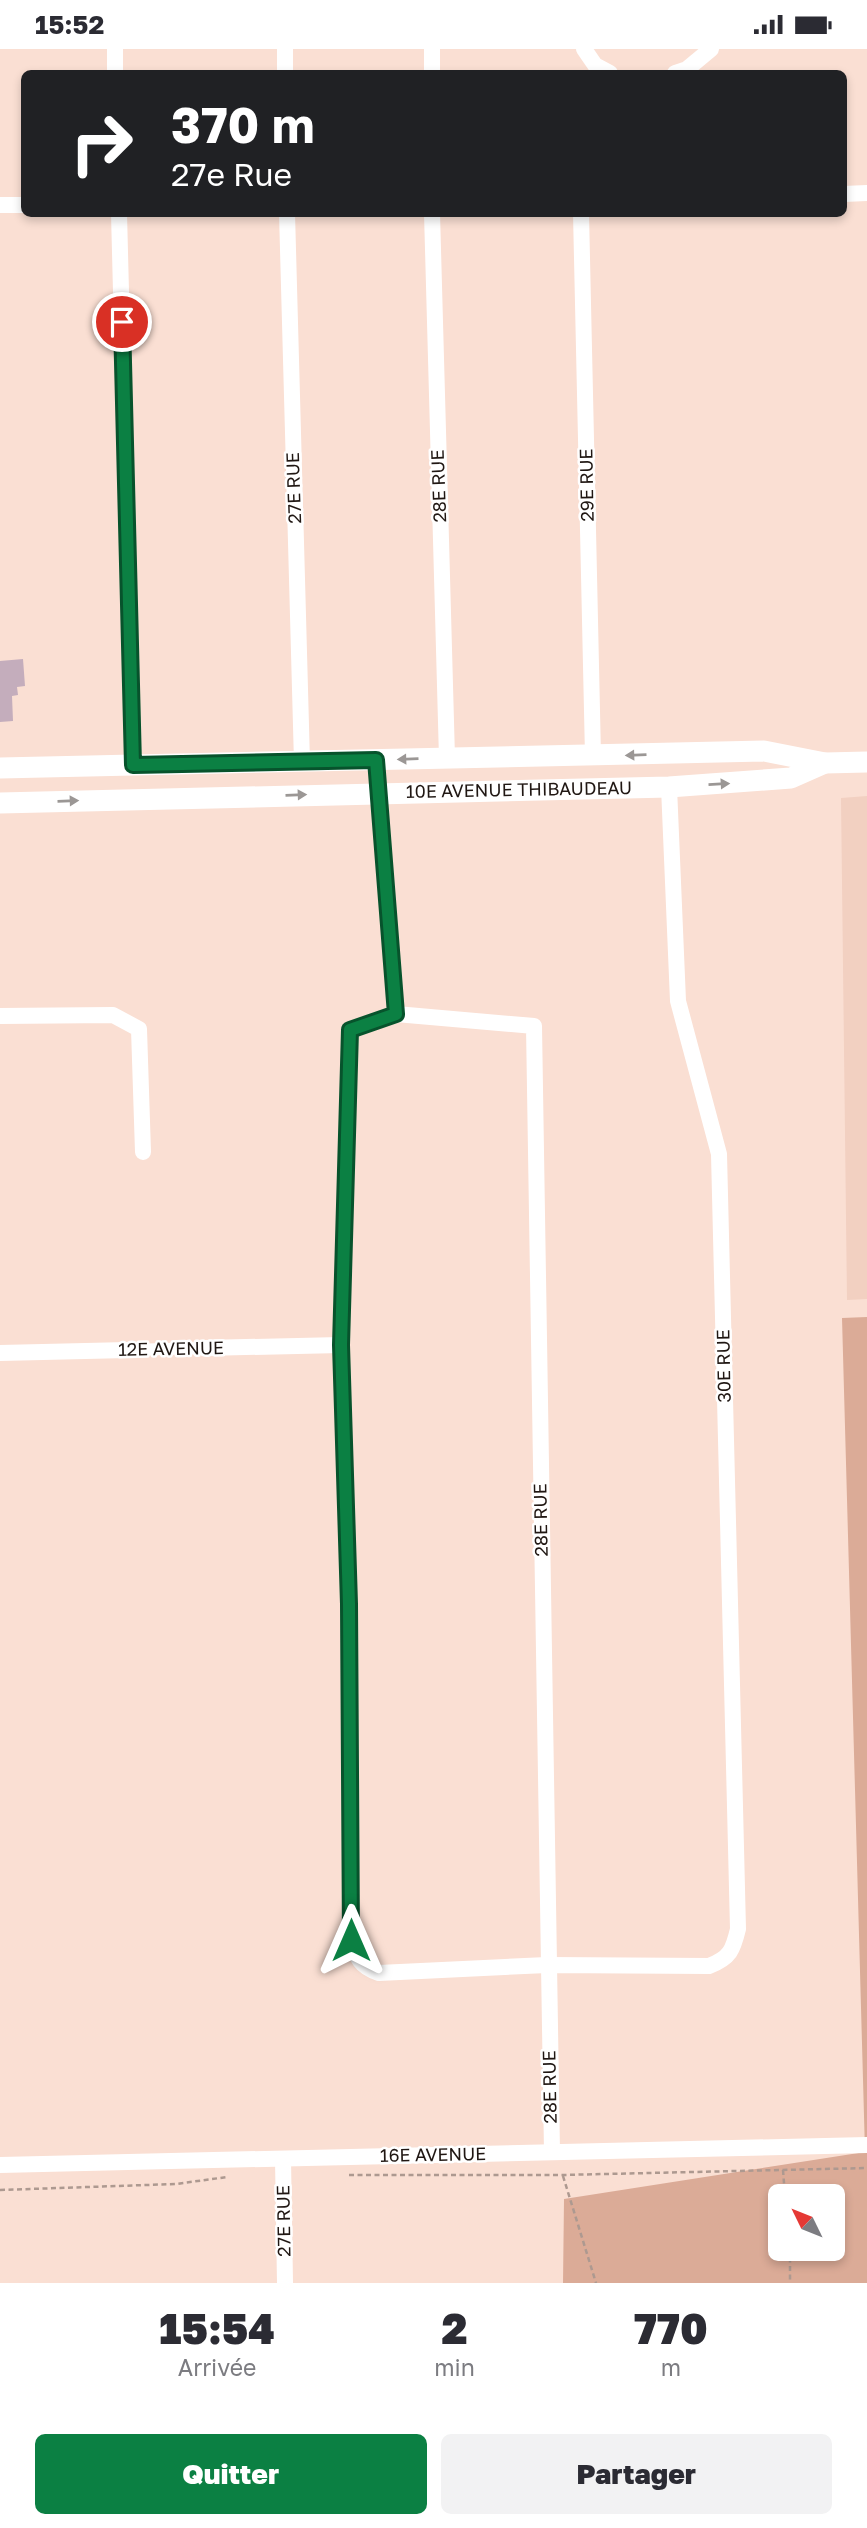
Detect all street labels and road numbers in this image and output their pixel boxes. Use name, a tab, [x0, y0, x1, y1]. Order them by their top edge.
street label: 29E RUE	[574, 448, 598, 522]
street label: 28E RUE	[426, 449, 450, 523]
street label: 27E RUE	[281, 452, 305, 524]
street label: 10E AVENUE THIBAUDEAU	[406, 776, 632, 802]
street label: 30E RUE	[711, 1329, 735, 1403]
street label: 12E AVENUE	[118, 1336, 224, 1360]
street label: 28E RUE	[528, 1483, 552, 1557]
street label: 28E RUE	[537, 2050, 561, 2124]
street label: 16E AVENUE	[380, 2142, 486, 2166]
street label: 27E RUE	[271, 2185, 295, 2257]

